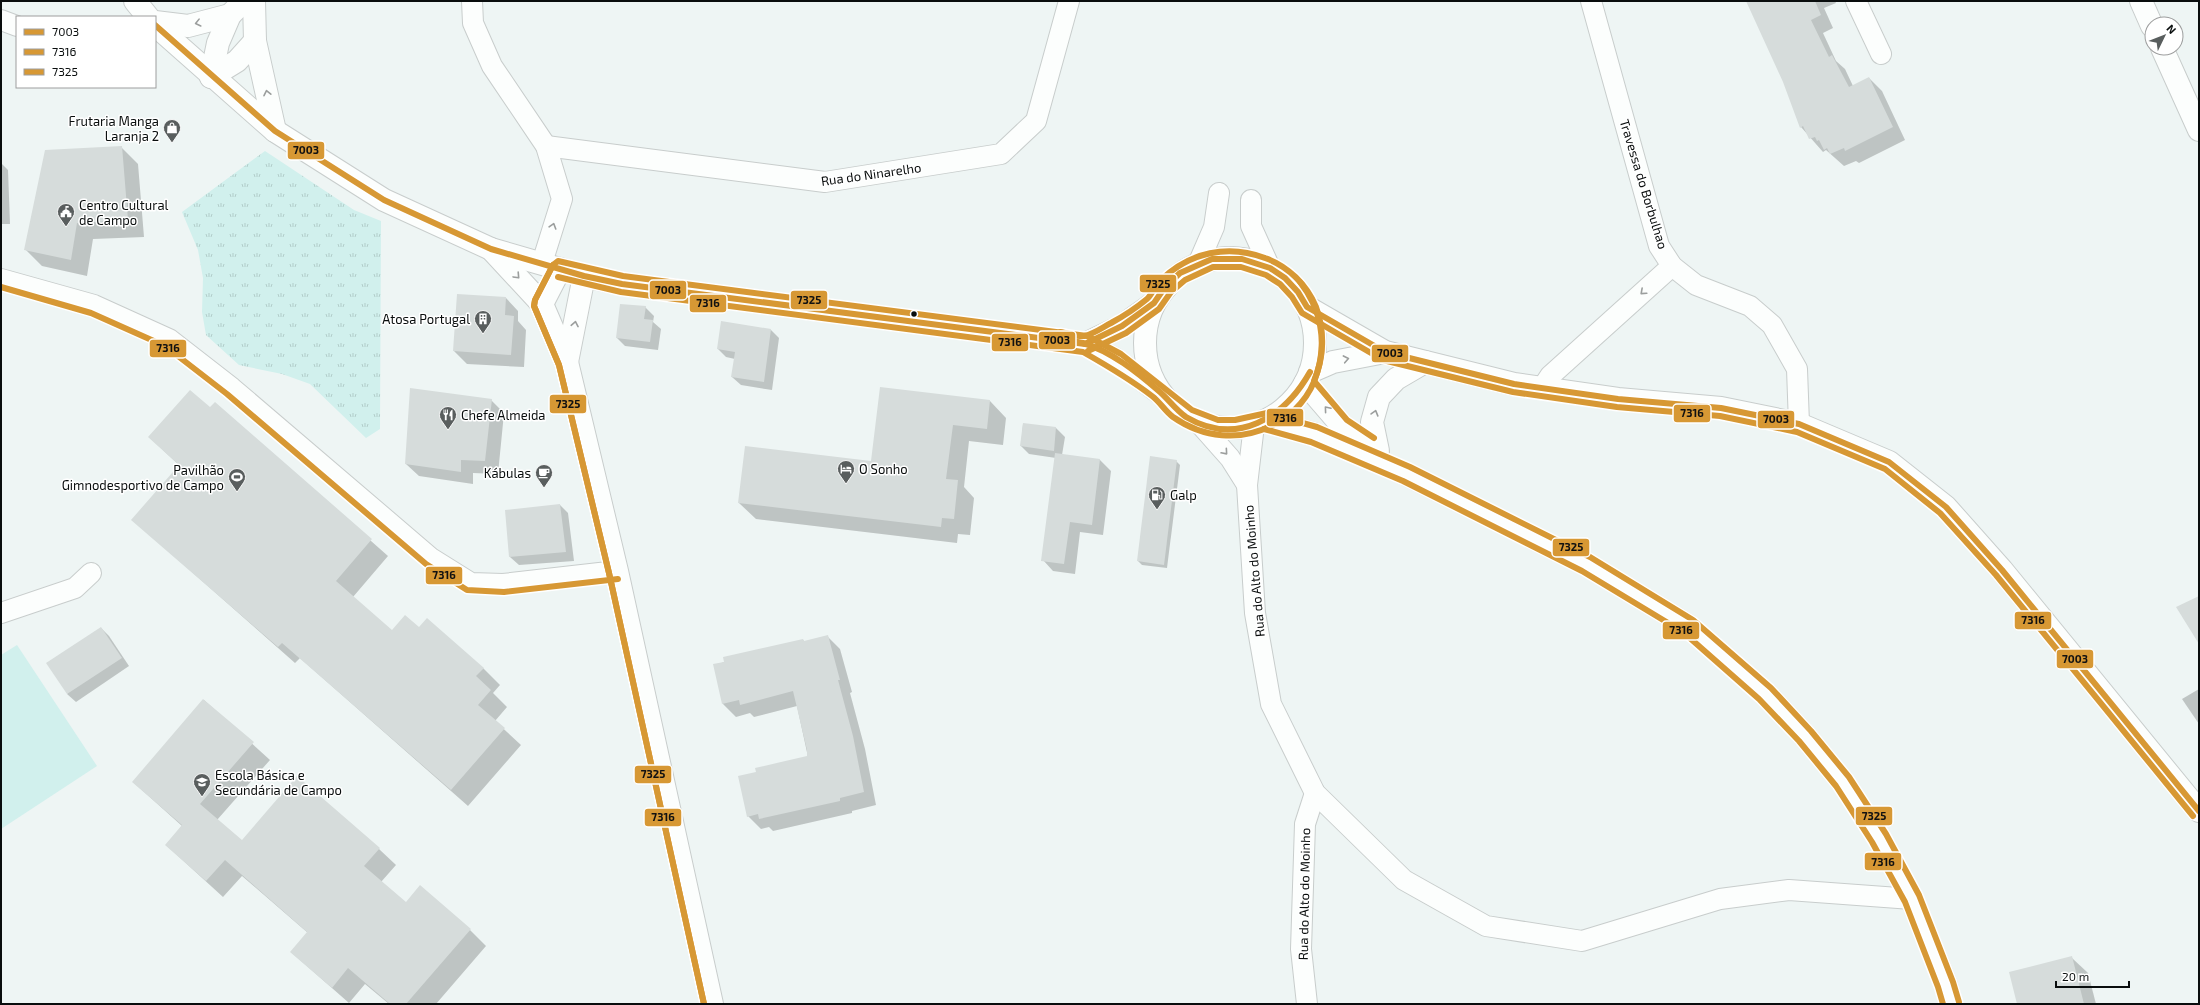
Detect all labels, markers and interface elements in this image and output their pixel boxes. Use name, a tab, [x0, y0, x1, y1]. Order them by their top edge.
legend	[16, 16, 156, 88]
north arrow	[2144, 16, 2184, 56]
one-way arrow	[195, 19, 201, 27]
text: N	[2164, 21, 2179, 36]
text: 7003	[52, 24, 79, 38]
text: 7316	[52, 44, 77, 58]
text: 7325	[52, 64, 78, 78]
one-way arrow	[263, 90, 271, 96]
place label: Frutaria Manga Laranja 2	[69, 113, 159, 144]
street label: Travessa do Borbulhao	[1617, 117, 1671, 251]
shop icon: Frutaria Manga Laranja 2	[162, 118, 182, 143]
line badge: 7003	[287, 141, 325, 160]
text: 7003	[293, 143, 319, 156]
street label: Rua do Ninarelho	[820, 159, 922, 189]
place label: Centro Cultural de Campo	[79, 197, 169, 228]
public building icon: Centro Cultural de Campo	[56, 202, 76, 227]
one-way arrow	[549, 223, 557, 230]
one-way arrow	[512, 272, 519, 279]
line badge: 7325	[1139, 274, 1177, 293]
text: 7325	[1146, 277, 1170, 290]
line badge: 7003	[649, 280, 687, 300]
text: 7003	[655, 283, 681, 296]
one-way arrow	[1640, 287, 1647, 294]
line badge: 7325	[790, 290, 828, 310]
text: 7325	[797, 293, 821, 306]
line badge: 7316	[689, 294, 727, 313]
text: 7316	[696, 296, 720, 309]
building icon: Atosa Portugal	[473, 309, 493, 334]
unlabelled marker	[909, 309, 919, 319]
place label: Atosa Portugal	[382, 311, 470, 327]
one-way arrow	[570, 320, 578, 327]
line badge: 7003	[1038, 331, 1076, 350]
line badge: 7316	[991, 333, 1029, 352]
text: 7003	[1044, 333, 1070, 346]
text: 7316	[998, 335, 1022, 348]
line badge: 7316	[149, 339, 187, 358]
text: 7316	[156, 341, 180, 354]
line badge: 7003	[1371, 344, 1409, 363]
text: 7003	[1377, 346, 1403, 359]
one-way arrow	[1343, 356, 1350, 364]
line badge: 7325	[549, 394, 587, 414]
text: 7325	[556, 397, 580, 410]
line badge: 7316	[1673, 404, 1711, 423]
restaurant icon: Chefe Almeida	[438, 405, 458, 430]
text: 7316	[1680, 406, 1704, 419]
place label: Chefe Almeida	[461, 407, 545, 423]
one-way arrow	[1324, 407, 1331, 414]
line badge: 7316	[1266, 408, 1304, 427]
one-way arrow	[1370, 410, 1379, 417]
line badge: 7003	[1757, 410, 1795, 429]
text: 7316	[1273, 411, 1297, 424]
text: 7003	[1763, 412, 1789, 425]
one-way arrow	[1220, 447, 1228, 455]
hotel icon: O Sonho	[836, 459, 856, 484]
place label: O Sonho	[859, 461, 908, 477]
place label: Pavilhão Gimnodesportivo de Campo	[62, 462, 224, 493]
cafe icon: Kábulas	[534, 463, 554, 488]
place label: Kábulas	[484, 465, 531, 481]
sports icon: Pavilhão Gimnodesportivo de Campo	[227, 467, 247, 492]
fuel station icon: Galp	[1147, 485, 1167, 510]
place label: Galp	[1170, 487, 1197, 503]
street label: Rua do Alto do Moinho	[1240, 504, 1268, 638]
line badge: 7325	[1552, 538, 1590, 557]
text: 7325	[1559, 540, 1583, 553]
line badge: 7316	[425, 566, 463, 585]
text: 7316	[432, 568, 456, 581]
line badge: 7316	[2014, 611, 2052, 630]
text: 7316	[2021, 613, 2045, 626]
line badge: 7316	[1662, 621, 1700, 640]
text: 7316	[1669, 623, 1693, 636]
line badge: 7003	[2056, 649, 2094, 669]
text: 7003	[2062, 652, 2088, 665]
line badge: 7325	[634, 765, 672, 784]
place label: Escola Básica e Secundária de Campo	[215, 767, 342, 798]
text: 7325	[641, 767, 665, 780]
school or university icon: Escola Básica e Secundária de Campo	[192, 772, 212, 797]
line badge: 7325	[1855, 806, 1893, 826]
line badge: 7316	[644, 808, 682, 827]
text: 7325	[1862, 809, 1886, 822]
text: 7316	[651, 810, 675, 823]
street label: Rua do Alto do Moinho	[1295, 828, 1313, 960]
line badge: 7316	[1864, 852, 1902, 871]
text: 7316	[1871, 855, 1895, 868]
scale bar	[2056, 963, 2129, 989]
text: 20 m	[2062, 969, 2089, 983]

